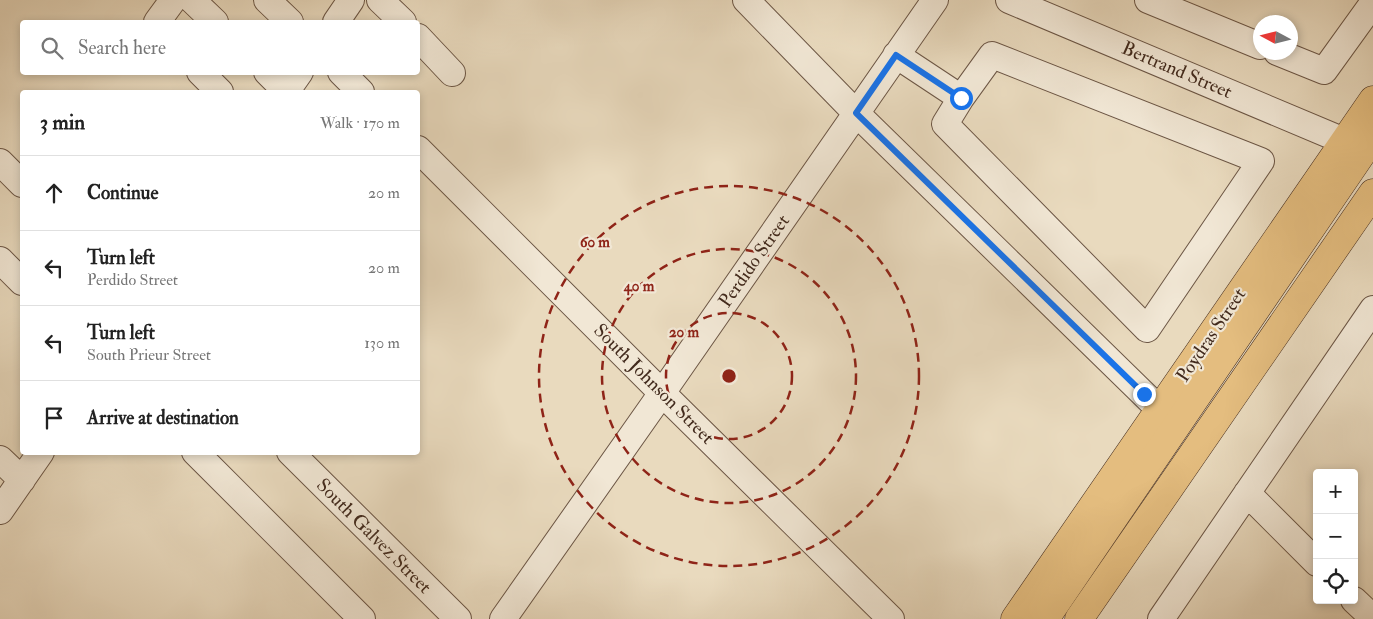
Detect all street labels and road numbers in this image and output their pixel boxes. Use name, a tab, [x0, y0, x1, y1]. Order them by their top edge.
street label: Bertrand Street	[1118, 36, 1236, 104]
street label: Perdido Street	[713, 210, 795, 312]
street label: Poydras Street	[1171, 283, 1251, 387]
street label: South Johnson Street	[589, 319, 719, 449]
street label: South Galvez Street	[311, 473, 437, 599]

